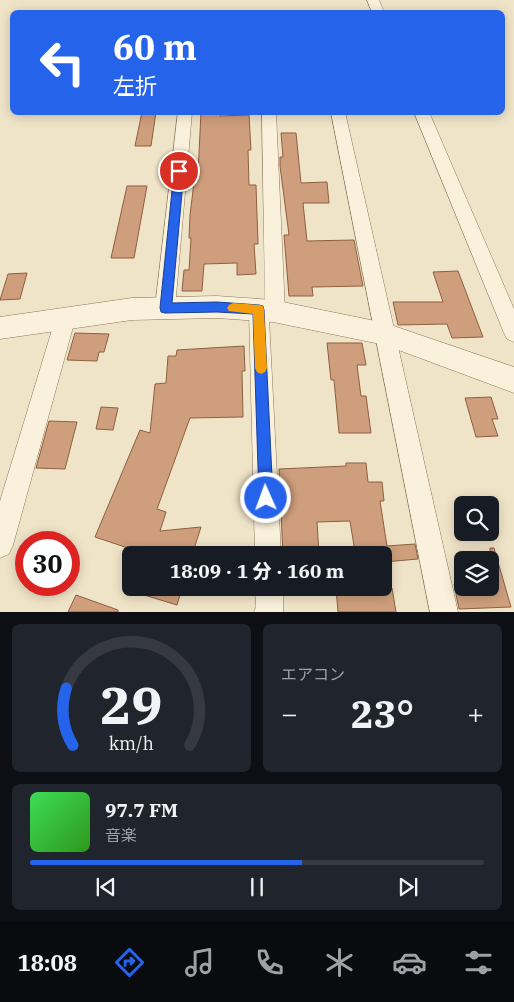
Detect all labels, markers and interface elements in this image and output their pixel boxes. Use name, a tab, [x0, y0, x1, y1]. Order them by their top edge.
text: 60 m	[113, 24, 197, 70]
icon: left	[30, 30, 95, 95]
text: 左折	[113, 71, 157, 100]
pin	[158, 150, 200, 192]
icon: arrive	[165, 157, 193, 185]
position arrow	[239, 471, 291, 523]
map controls	[454, 496, 499, 596]
button: search	[454, 496, 499, 541]
speed limit sign: 30	[15, 531, 80, 596]
button: layers	[454, 551, 499, 596]
text: 18:09 · 1 分 · 160 m	[170, 559, 344, 583]
text: エアコン	[281, 664, 345, 684]
text: 29	[100, 671, 163, 738]
text: 23°	[351, 689, 414, 738]
text: −	[281, 695, 298, 732]
text: +	[467, 695, 484, 732]
text: km/h	[109, 732, 154, 755]
text: 97.7 FM	[105, 798, 178, 822]
text: 音楽	[105, 825, 137, 845]
icon: previous	[92, 873, 120, 901]
icon: pause	[243, 873, 271, 901]
icon: next	[394, 873, 422, 901]
icon: directions	[112, 945, 147, 980]
icon: music	[182, 945, 217, 980]
icon: phone	[252, 945, 287, 980]
icon: climate	[322, 945, 357, 980]
icon: car	[392, 945, 427, 980]
icon: filters	[461, 945, 496, 980]
text: 18:08	[17, 948, 77, 977]

